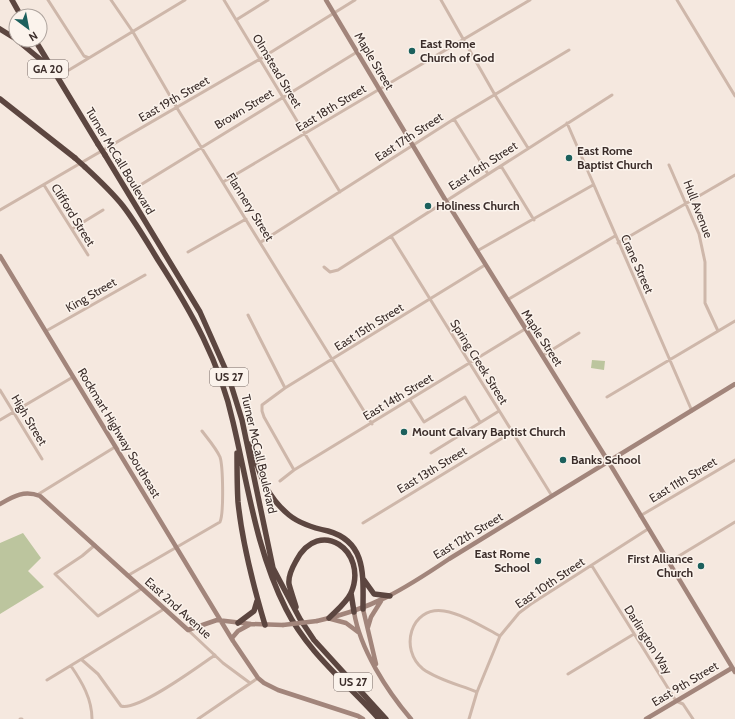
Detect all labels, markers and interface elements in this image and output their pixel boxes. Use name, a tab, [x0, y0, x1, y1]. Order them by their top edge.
north arrow	[8, 8, 48, 48]
text: N	[26, 28, 40, 44]
street label: Maple Street	[351, 29, 397, 92]
street label: Olmstead Street	[249, 31, 305, 110]
place label: East Rome Church of God	[420, 36, 494, 65]
marker: East Rome Church of God	[407, 46, 417, 56]
road number: GA 20	[28, 60, 68, 78]
street label: East 19th Street	[136, 72, 212, 125]
street label: East 18th Street	[293, 81, 369, 134]
street label: Brown Street	[211, 85, 276, 132]
street label: Turner McCall Boulevard	[83, 105, 158, 217]
street label: East 17th Street	[372, 109, 446, 164]
street label: East 16th Street	[446, 138, 520, 193]
place label: East Rome Baptist Church	[577, 143, 653, 172]
marker: East Rome Baptist Church	[564, 153, 574, 163]
street label: Flannery Street	[223, 170, 277, 244]
street label: Hull Avenue	[681, 178, 716, 240]
street label: Clifford Street	[48, 181, 99, 249]
place label: Holiness Church	[436, 198, 520, 213]
marker: Holiness Church	[423, 201, 433, 211]
street label: Crane Street	[618, 232, 657, 296]
street label: King Street	[63, 274, 119, 315]
street label: East 15th Street	[331, 299, 406, 354]
street label: Maple Street	[519, 307, 566, 369]
street label: Spring Creek Street	[447, 316, 512, 407]
street label: Rockmart Highway Southeast	[75, 365, 164, 500]
road number: US 27	[210, 368, 248, 386]
street label: East 14th Street	[360, 370, 435, 423]
street label: High Street	[8, 391, 51, 448]
street label: Turner McCall Boulevard	[238, 393, 281, 515]
place label: Mount Calvary Baptist Church	[412, 424, 566, 439]
marker: Mount Calvary Baptist Church	[399, 427, 409, 437]
street label: East 13th Street	[394, 443, 469, 496]
place label: Banks School	[571, 452, 641, 467]
street label: East 11th Street	[646, 454, 719, 506]
marker: Banks School	[558, 455, 568, 465]
street label: East 12th Street	[430, 509, 505, 562]
place label: East Rome School	[475, 546, 530, 575]
place label: First Alliance Church	[627, 551, 693, 580]
street label: East 10th Street	[512, 554, 587, 611]
marker: East Rome School	[533, 556, 543, 566]
marker: First Alliance Church	[696, 561, 706, 571]
street label: East 2nd Avenue	[142, 574, 215, 641]
street label: Darlington Way	[621, 602, 676, 677]
street label: East 9th Street	[649, 658, 721, 709]
road number: US 27	[334, 673, 372, 691]

